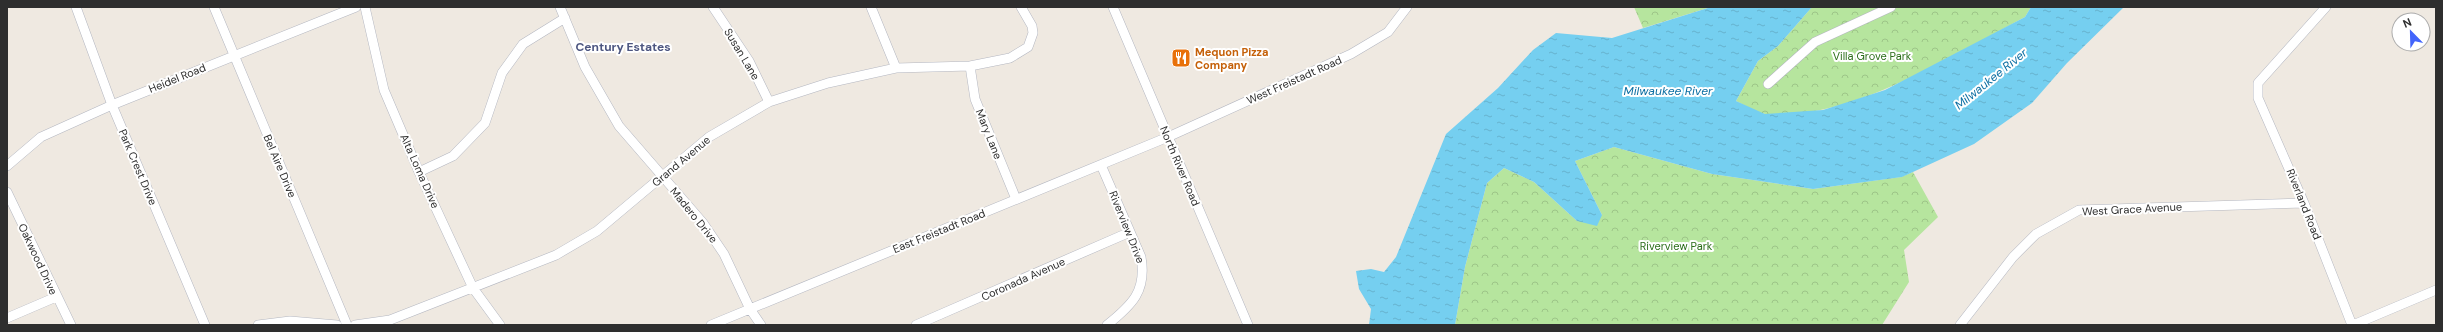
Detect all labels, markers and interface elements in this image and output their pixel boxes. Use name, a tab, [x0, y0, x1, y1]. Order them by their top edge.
north arrow	[2391, 12, 2431, 52]
text: N	[2401, 15, 2414, 31]
street label: Susan Lane	[721, 26, 763, 82]
district label: Century Estates	[575, 39, 671, 55]
water label: Milwaukee River	[1951, 44, 2031, 113]
place label: Mequon Pizza Company	[1195, 45, 1268, 72]
restaurant icon: Mequon Pizza Company	[1170, 47, 1192, 69]
park label: Villa Grove Park	[1833, 49, 1912, 63]
street label: West Freistadt Road	[1244, 53, 1344, 107]
street label: Heidel Road	[146, 60, 208, 96]
water label: Milwaukee River	[1624, 83, 1713, 99]
street label: Mary Lane	[973, 107, 1005, 161]
street label: North River Road	[1157, 124, 1203, 208]
street label: Park Crest Drive	[116, 127, 160, 207]
street label: Bel Aire Drive	[260, 132, 300, 200]
street label: Alta Loma Drive	[397, 132, 443, 210]
street label: Grand Avenue	[649, 133, 713, 189]
street label: Riverland Road	[2283, 167, 2325, 242]
street label: Madero Drive	[667, 184, 721, 246]
street label: Riverview Drive	[1106, 189, 1148, 265]
street label: West Grace Avenue	[2082, 199, 2182, 219]
street label: East Freistadt Road	[891, 206, 987, 256]
street label: Oakwood Drive	[15, 221, 61, 297]
park label: Riverview Park	[1640, 239, 1713, 253]
street label: Coronada Avenue	[979, 254, 1067, 304]

